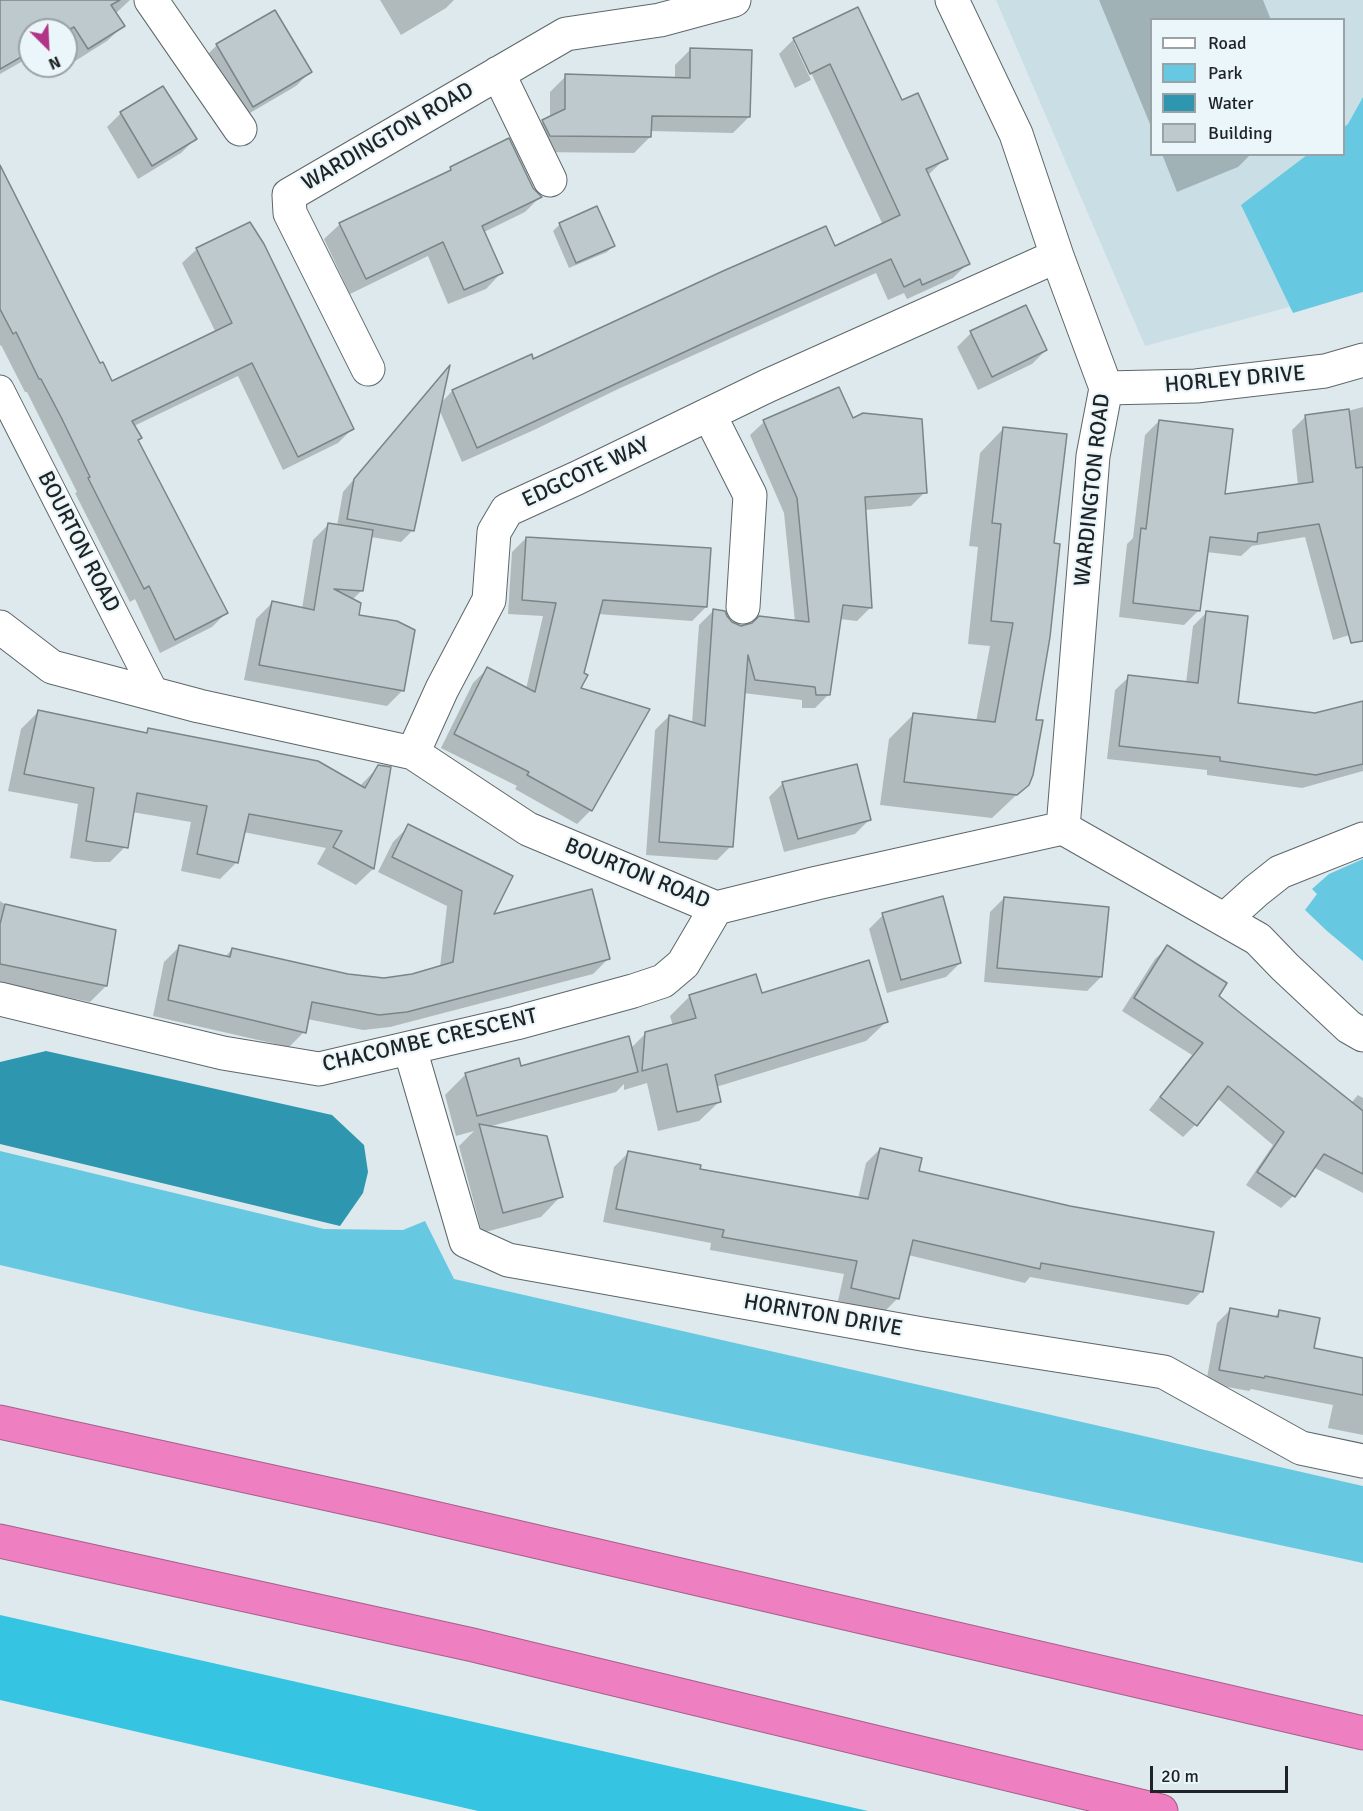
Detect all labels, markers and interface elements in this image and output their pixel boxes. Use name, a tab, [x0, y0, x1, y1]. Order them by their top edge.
north arrow	[18, 18, 78, 78]
legend	[1150, 18, 1345, 156]
text: Road	[1208, 32, 1247, 54]
text: N	[45, 51, 64, 74]
text: Park	[1208, 62, 1243, 84]
street label: WARDINGTON ROAD	[297, 77, 479, 197]
text: Water	[1208, 92, 1253, 114]
text: Building	[1208, 122, 1272, 144]
street label: HORLEY DRIVE	[1164, 361, 1306, 399]
street label: WARDINGTON ROAD	[1070, 392, 1116, 588]
street label: EDGCOTE WAY	[518, 432, 654, 514]
street label: BOURTON ROAD	[31, 467, 125, 617]
street label: BOURTON ROAD	[560, 833, 714, 915]
street label: CHACOMBE CRESCENT	[320, 1003, 540, 1079]
street label: HORNTON DRIVE	[741, 1289, 905, 1343]
scale bar	[1153, 1754, 1291, 1792]
text: 20 m	[1161, 1765, 1199, 1787]

